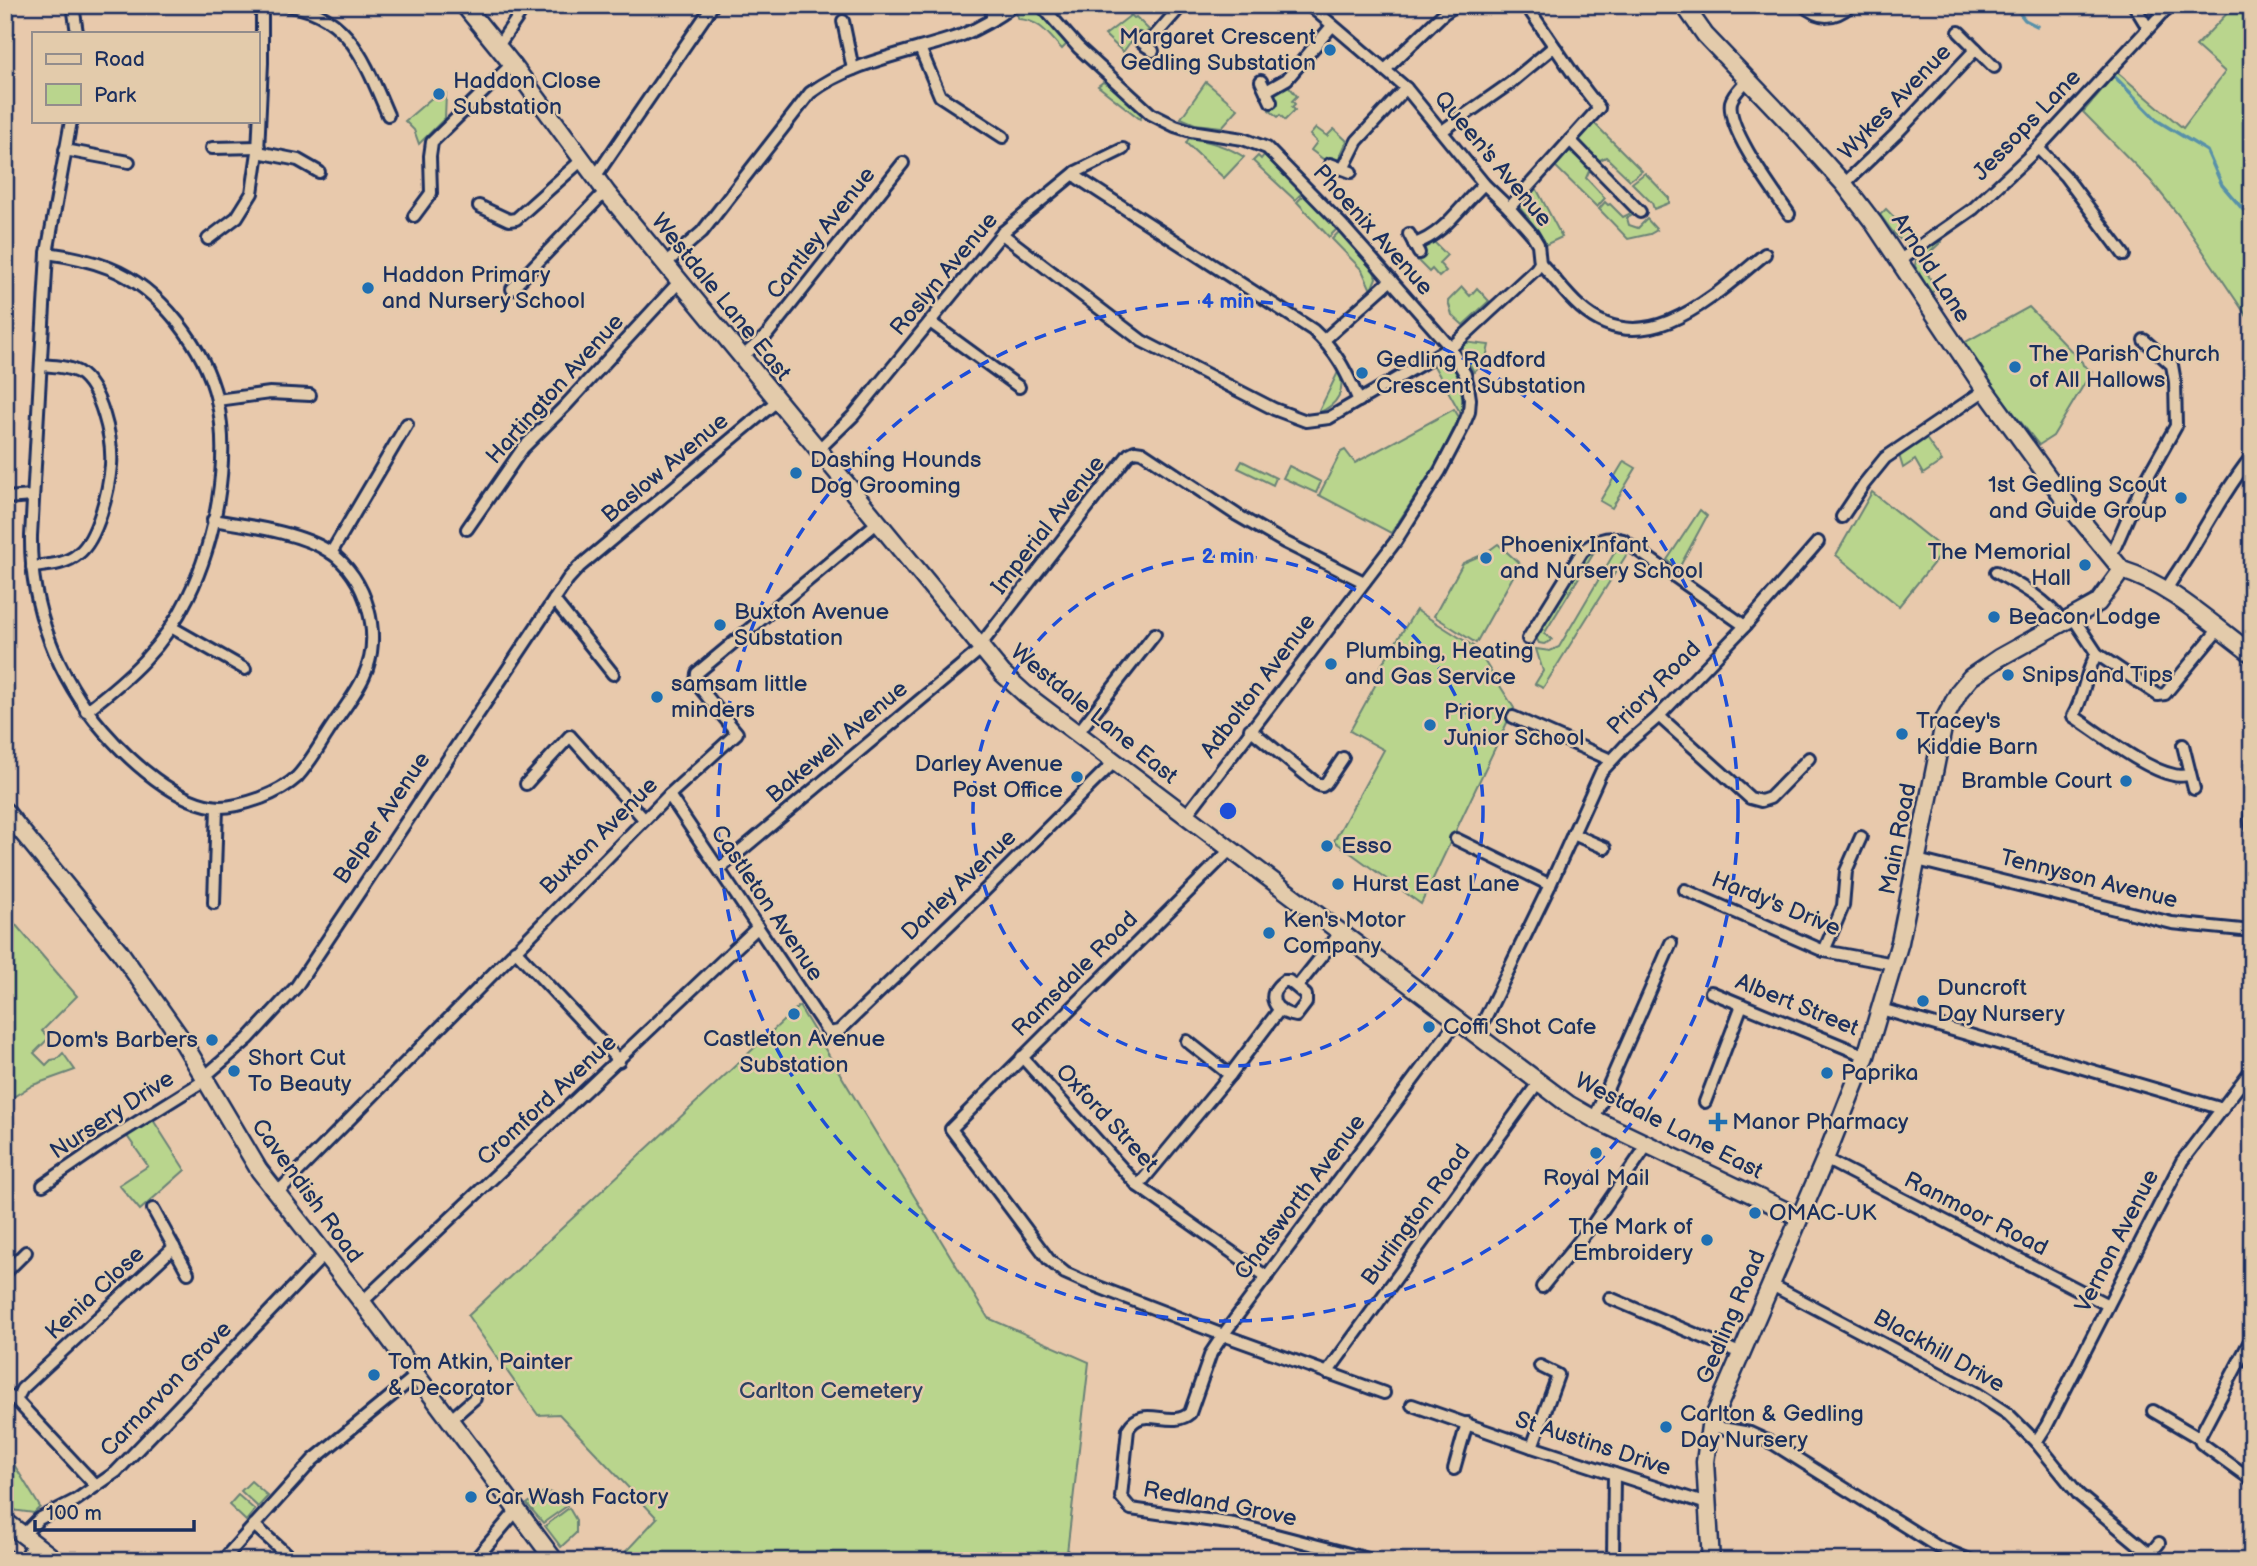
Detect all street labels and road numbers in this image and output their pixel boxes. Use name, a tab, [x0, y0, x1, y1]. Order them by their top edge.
street label: Wykes Avenue	[1833, 38, 1957, 166]
street label: Jessops Lane	[1967, 63, 2087, 187]
street label: Queen's Avenue	[1428, 85, 1558, 233]
street label: Phoenix Avenue	[1307, 159, 1439, 301]
street label: Cantley Avenue	[761, 161, 881, 305]
street label: Roslyn Avenue	[884, 207, 1004, 341]
street label: Westdale Lane East	[645, 208, 797, 386]
street label: Arnold Lane	[1885, 208, 1977, 328]
street label: Hartington Avenue	[480, 308, 630, 470]
street label: Baslow Avenue	[596, 407, 734, 529]
street label: Imperial Avenue	[985, 450, 1111, 600]
street label: Adbolton Avenue	[1195, 608, 1321, 764]
street label: Priory Road	[1601, 635, 1707, 741]
street label: Westdale Lane East	[1005, 638, 1183, 790]
street label: Bakewell Avenue	[761, 675, 913, 809]
street label: Belper Avenue	[328, 747, 436, 889]
street label: Buxton Avenue	[534, 771, 664, 901]
street label: Main Road	[1873, 781, 1923, 897]
street label: Castleton Avenue	[704, 820, 830, 986]
street label: Darley Avenue	[896, 823, 1022, 947]
street label: Tennyson Avenue	[1997, 843, 2181, 915]
street label: Hardy's Drive	[1707, 865, 1845, 943]
street label: Ramsdale Road	[1006, 905, 1144, 1043]
street label: Albert Street	[1731, 968, 1863, 1042]
street label: Cromford Avenue	[472, 1028, 622, 1172]
street label: Oxford Street	[1050, 1058, 1164, 1178]
street label: Nursery Drive	[45, 1065, 179, 1165]
street label: Westdale Lane East	[1570, 1067, 1768, 1185]
street label: Chatsworth Avenue	[1229, 1109, 1371, 1285]
street label: Cavendish Road	[245, 1113, 369, 1269]
street label: Burlington Road	[1355, 1139, 1477, 1291]
street label: Vernon Avenue	[2069, 1165, 2165, 1317]
street label: Ranmoor Road	[1899, 1166, 2053, 1262]
street label: Kenia Close	[40, 1240, 150, 1346]
street label: Gedling Road	[1690, 1246, 1772, 1388]
street label: Blackhill Drive	[1868, 1303, 2010, 1399]
street label: Carnarvon Grove	[94, 1315, 238, 1463]
street label: St Austins Drive	[1511, 1406, 1675, 1482]
street label: Redland Grove	[1141, 1475, 1299, 1533]

